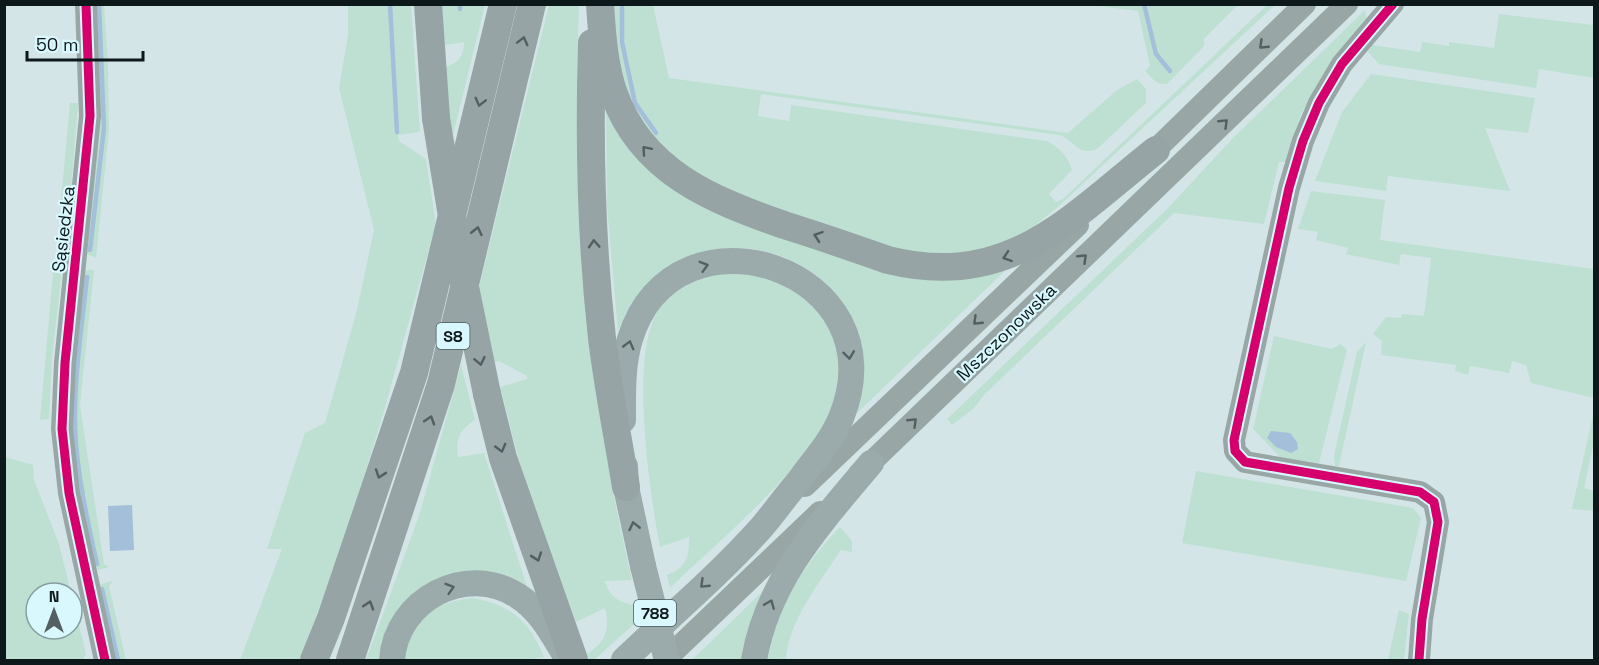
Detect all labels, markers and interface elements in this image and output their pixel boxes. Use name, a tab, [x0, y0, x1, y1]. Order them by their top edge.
scale bar	[27, 24, 142, 62]
text: 50 m	[36, 33, 78, 56]
one-way arrow	[515, 36, 528, 46]
one-way arrow	[1260, 38, 1271, 49]
one-way arrow	[474, 97, 487, 107]
one-way arrow	[1216, 119, 1227, 130]
one-way arrow	[642, 146, 653, 156]
street label: Sąsiedzka	[46, 185, 80, 273]
one-way arrow	[470, 226, 483, 236]
one-way arrow	[813, 231, 824, 243]
one-way arrow	[588, 240, 601, 249]
one-way arrow	[1002, 249, 1013, 262]
one-way arrow	[1076, 254, 1087, 265]
one-way arrow	[698, 261, 709, 273]
street label: Mszczonowska	[951, 278, 1061, 386]
one-way arrow	[974, 314, 984, 325]
road number: S8	[436, 323, 470, 349]
one-way arrow	[621, 340, 634, 350]
one-way arrow	[842, 350, 854, 360]
one-way arrow	[473, 356, 486, 366]
one-way arrow	[422, 415, 435, 426]
one-way arrow	[906, 418, 916, 429]
one-way arrow	[494, 443, 506, 453]
one-way arrow	[375, 468, 387, 479]
one-way arrow	[628, 522, 641, 532]
one-way arrow	[530, 551, 543, 562]
one-way arrow	[700, 576, 711, 587]
north arrow	[24, 581, 84, 641]
one-way arrow	[444, 582, 455, 595]
text: N	[49, 586, 59, 607]
one-way arrow	[362, 600, 375, 611]
road number: 788	[634, 600, 676, 626]
one-way arrow	[763, 600, 775, 611]

